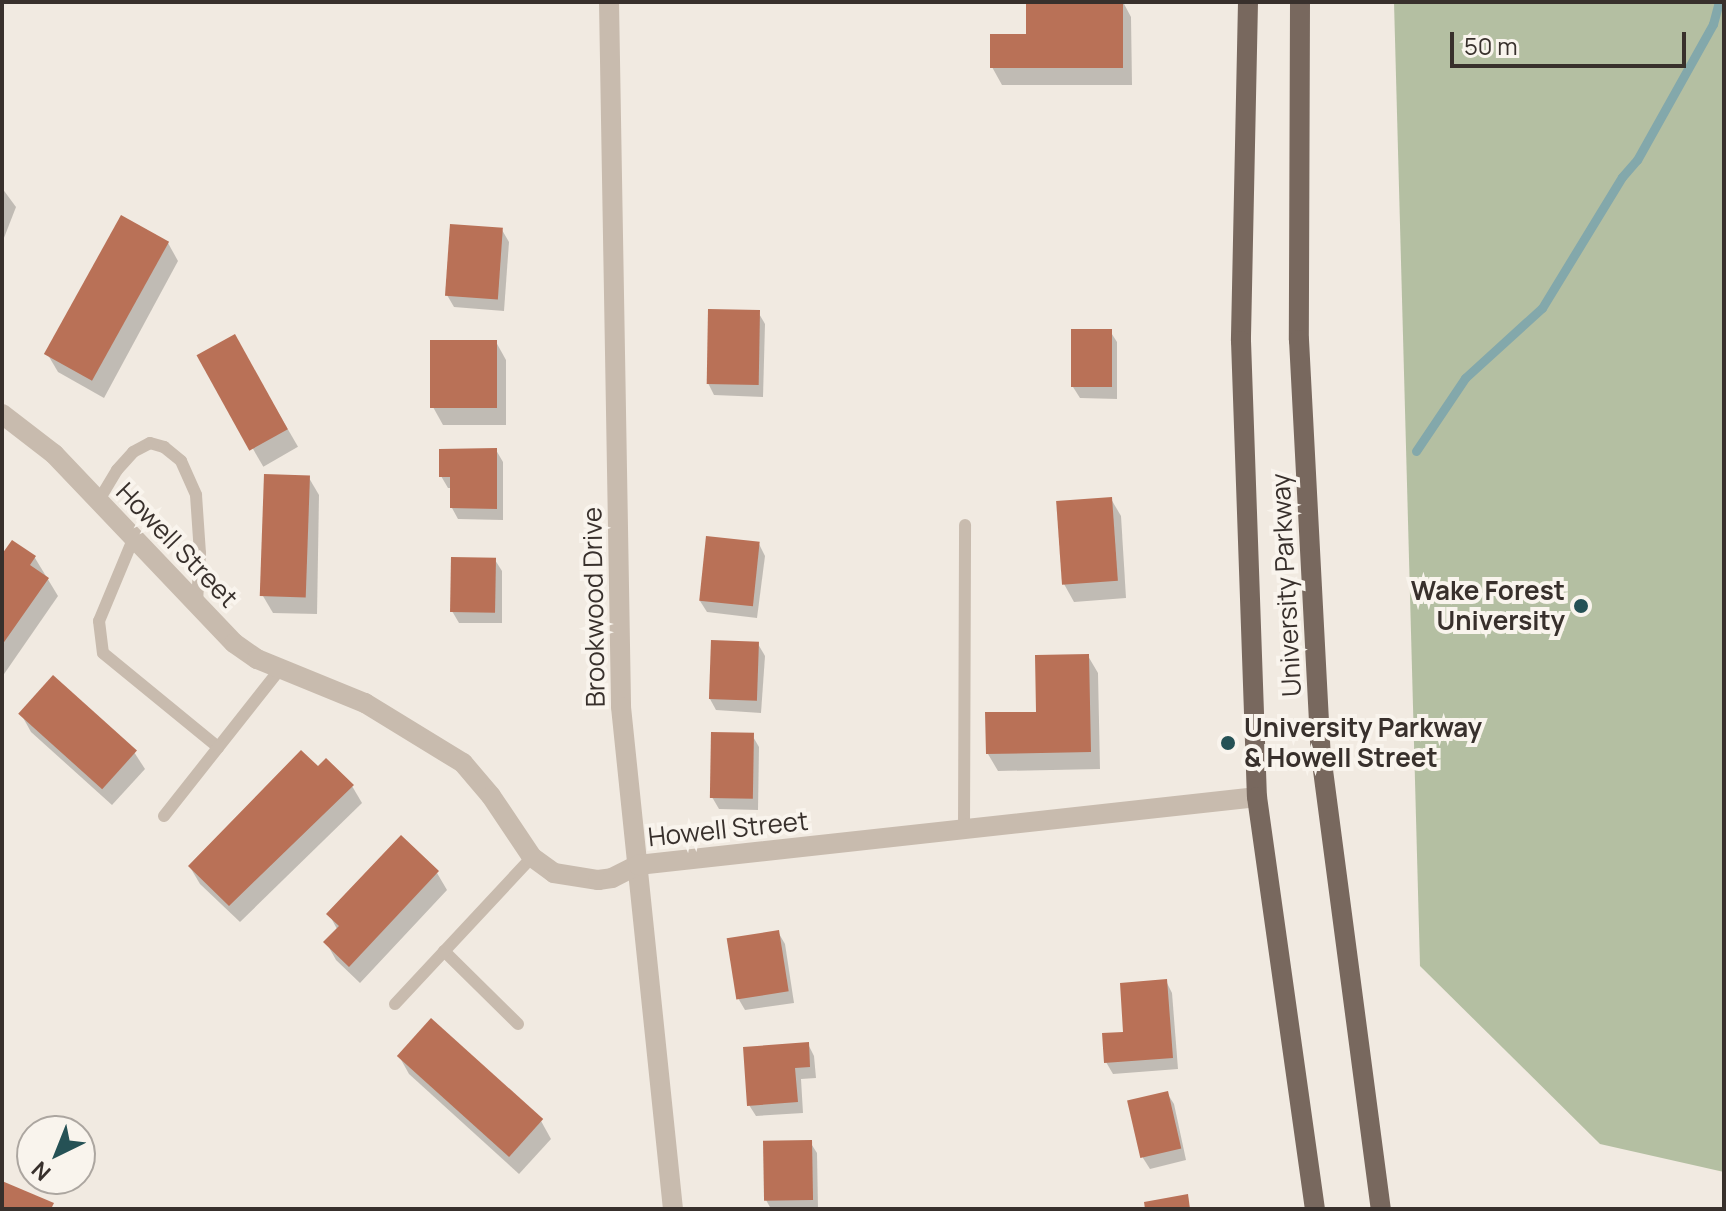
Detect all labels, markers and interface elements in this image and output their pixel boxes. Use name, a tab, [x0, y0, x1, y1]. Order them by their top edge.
scale bar	[1454, 16, 1690, 66]
text: 50 m	[1464, 29, 1518, 62]
street label: University Parkway	[1265, 473, 1307, 697]
street label: Howell Street	[110, 476, 244, 614]
street label: Brookwood Drive	[577, 507, 611, 707]
place label: Wake Forest University	[1411, 575, 1565, 636]
marker: Wake Forest University	[1572, 597, 1590, 615]
place label: University Parkway & Howell Street	[1244, 712, 1482, 774]
marker: University Parkway & Howell Street	[1219, 734, 1237, 752]
street label: Howell Street	[646, 805, 810, 853]
north arrow	[16, 1115, 96, 1195]
text: N	[25, 1155, 57, 1187]

